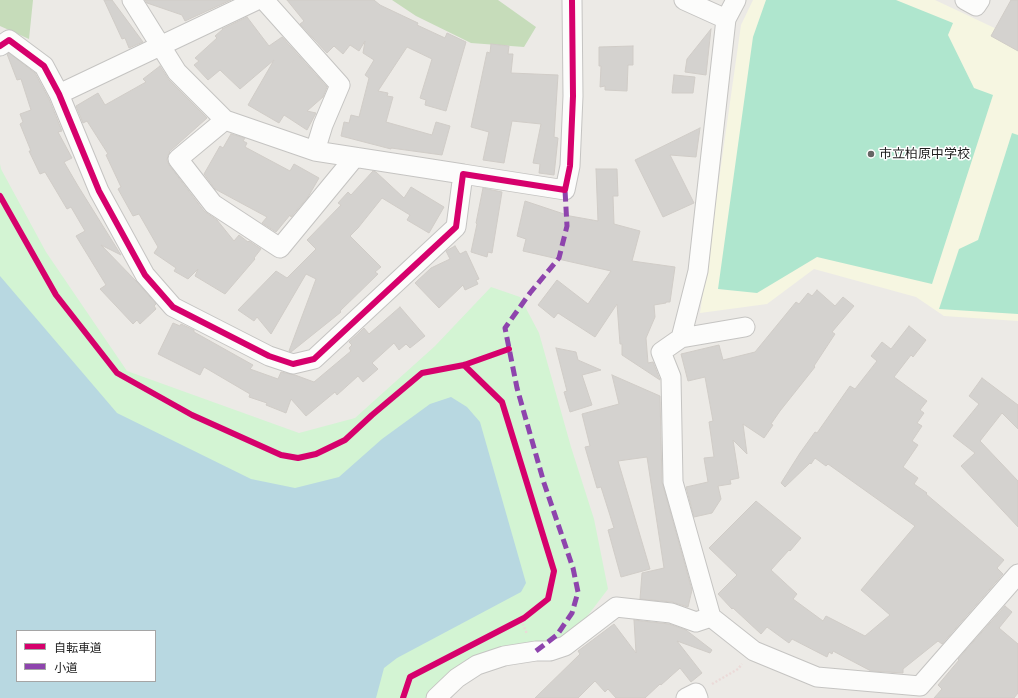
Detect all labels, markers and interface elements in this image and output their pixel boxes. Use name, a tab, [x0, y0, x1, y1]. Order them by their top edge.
place label: 市立柏原中学校	[879, 146, 970, 162]
marker: 市立柏原中学校	[866, 149, 876, 159]
legend	[16, 630, 156, 682]
text: 自転車道	[54, 641, 102, 655]
text: 小道	[54, 661, 78, 675]

